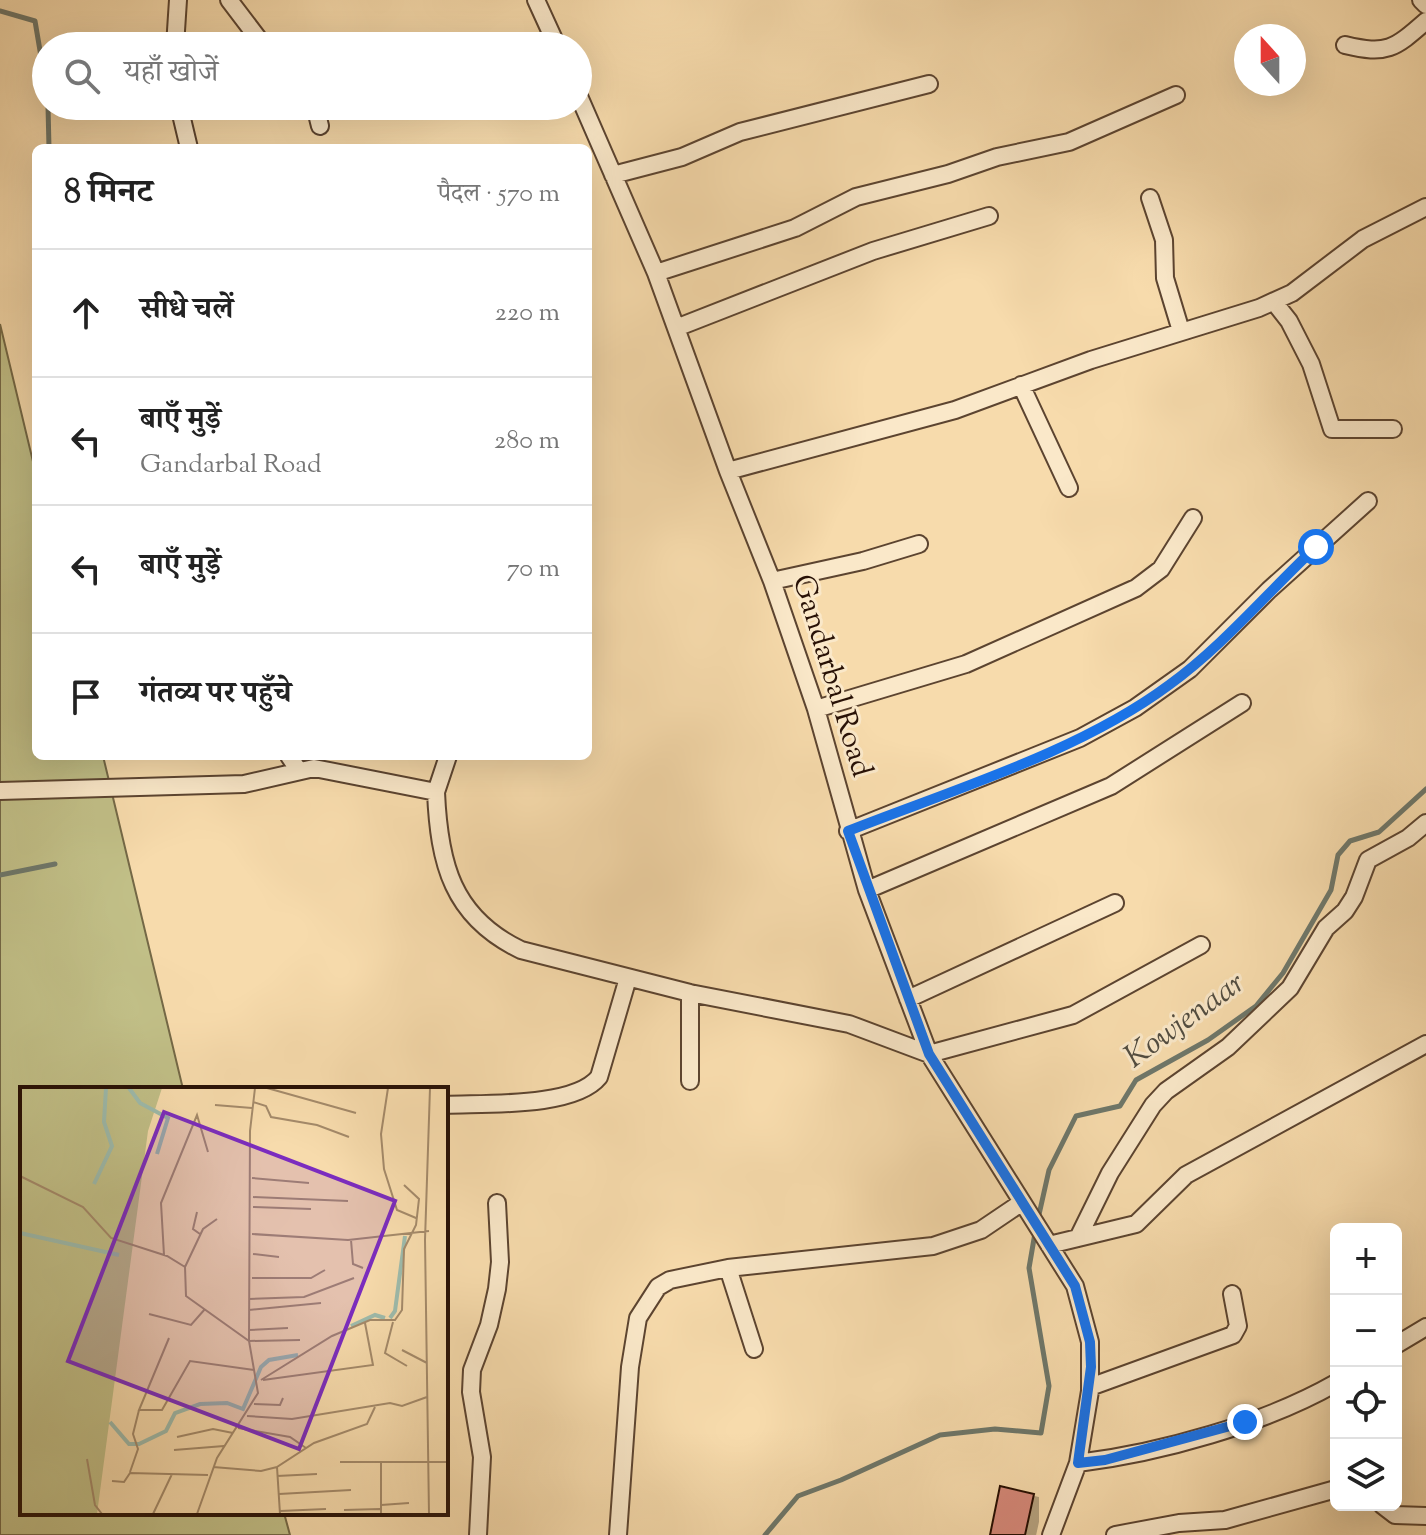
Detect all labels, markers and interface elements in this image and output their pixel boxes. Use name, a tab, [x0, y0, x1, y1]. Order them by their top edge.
north arrow	[1234, 24, 1306, 96]
search box	[32, 32, 592, 120]
text: यहाँ खोजें	[124, 52, 218, 95]
icon: search	[60, 54, 104, 98]
text: 8 मिनट	[64, 169, 153, 218]
text: पैदल · 570 m	[438, 176, 560, 213]
text: सीधे चलें	[140, 289, 233, 332]
icon: ahead	[64, 291, 108, 335]
text: 220 m	[495, 295, 560, 332]
text: बाएँ मुड़ें	[140, 399, 221, 442]
icon: left	[64, 419, 108, 463]
text: 280 m	[494, 423, 560, 460]
text: Gandarbal Road	[140, 447, 322, 484]
route start	[1298, 529, 1334, 565]
text: बाएँ मुड़ें	[140, 545, 221, 588]
icon: left	[64, 547, 108, 591]
text: 70 m	[507, 551, 560, 588]
street label: Gandarbal Road	[780, 570, 882, 783]
text: गंतव्य पर पहुँचे	[140, 673, 292, 716]
icon: arrive	[64, 675, 108, 719]
water label: Kowjenaar	[1115, 961, 1255, 1081]
inset map	[20, 1087, 448, 1515]
map controls	[1330, 1223, 1402, 1511]
button: +	[1330, 1223, 1402, 1295]
button: −	[1330, 1295, 1402, 1367]
button: locate	[1330, 1367, 1402, 1439]
route end	[1227, 1404, 1263, 1440]
button: layers	[1330, 1439, 1402, 1511]

